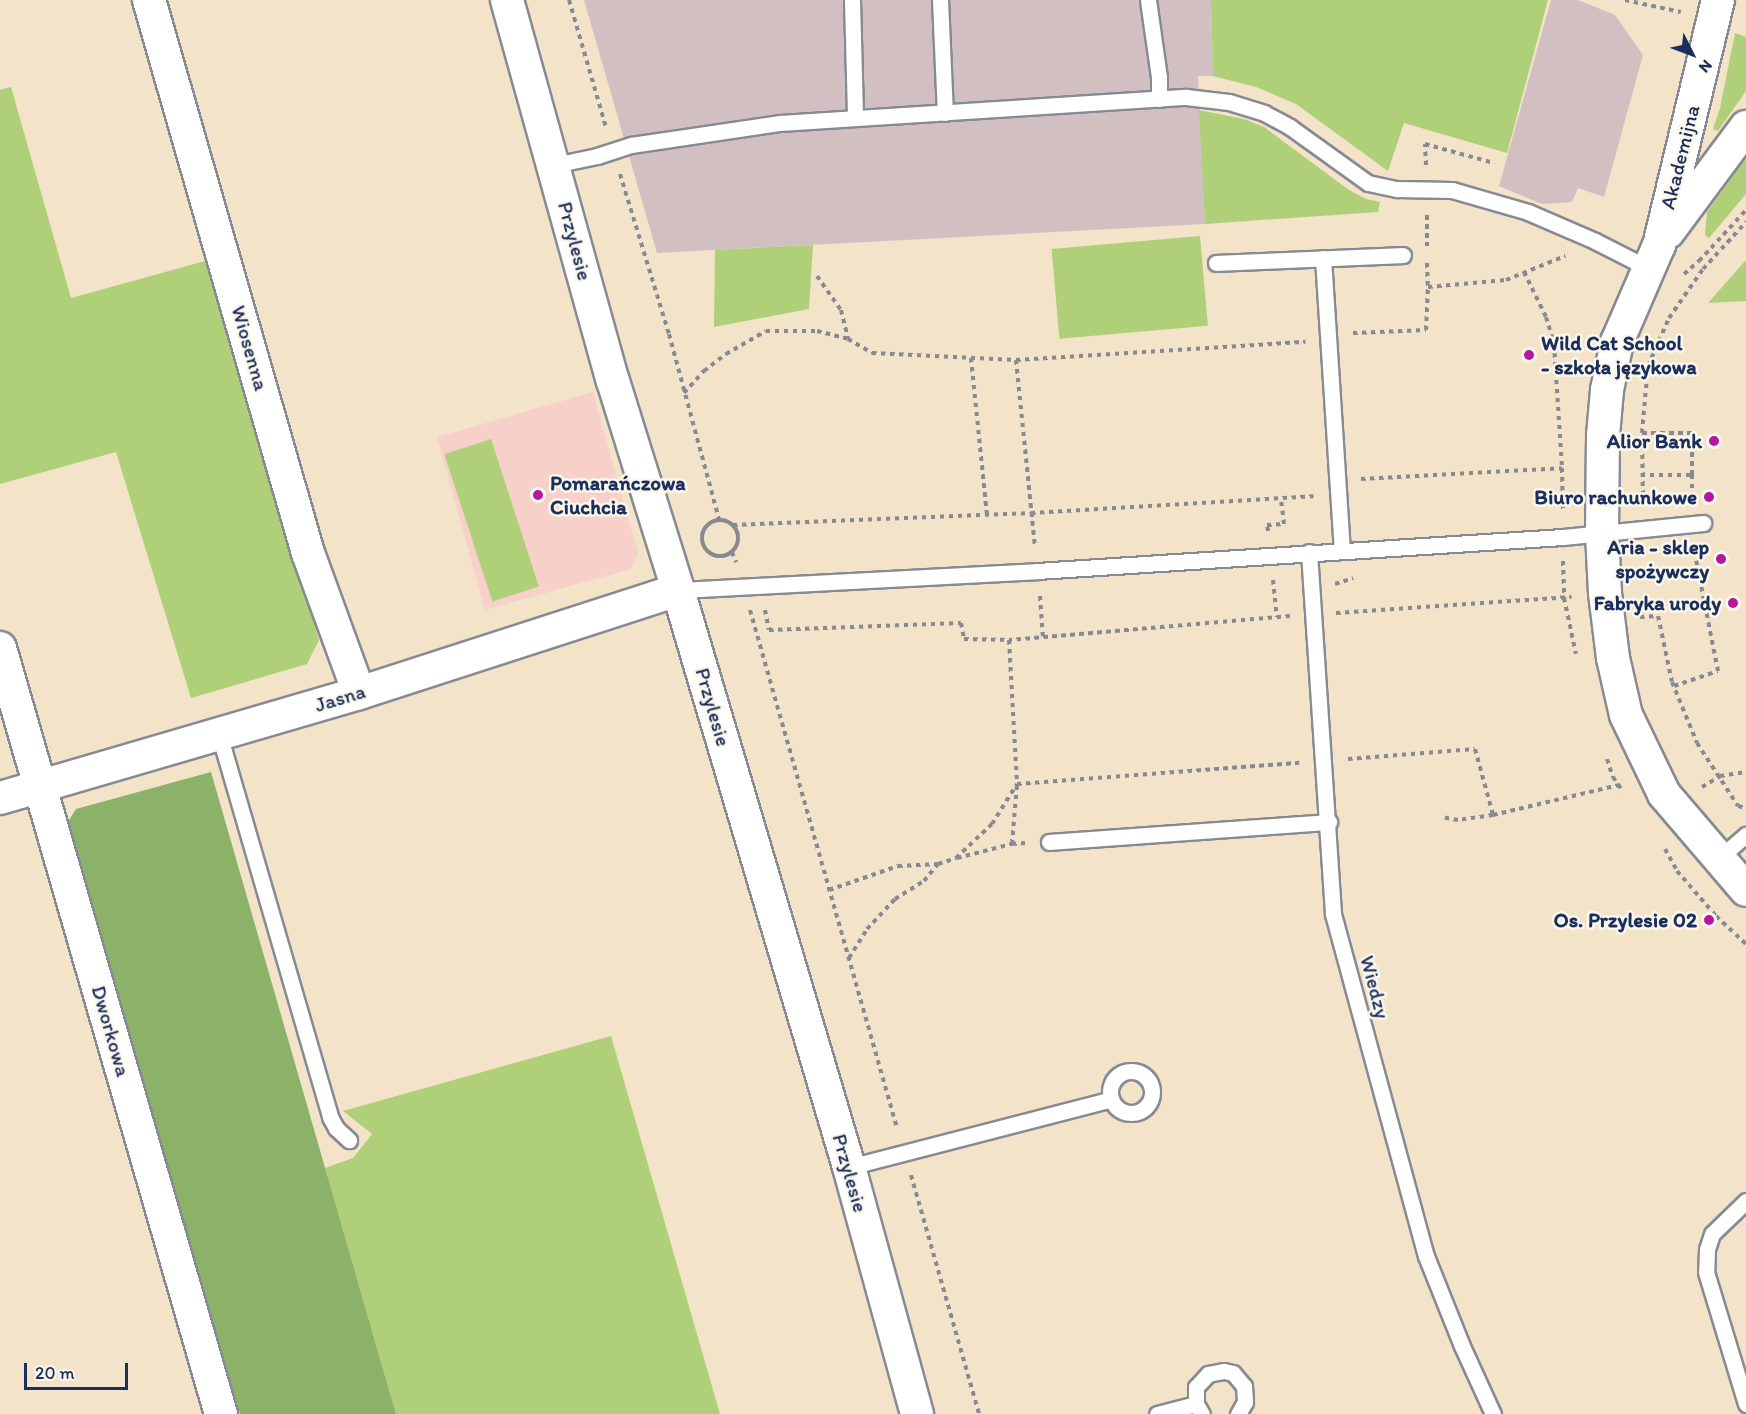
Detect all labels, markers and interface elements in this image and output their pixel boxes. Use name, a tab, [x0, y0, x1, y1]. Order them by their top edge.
north arrow	[1662, 24, 1722, 84]
text: N	[1695, 56, 1716, 77]
street label: Akademijna	[1655, 102, 1705, 212]
street label: Przylesie	[552, 199, 598, 283]
street label: Wiosenna	[226, 302, 274, 394]
place label: Wild Cat School - szkoła językowa	[1541, 330, 1696, 380]
marker: Wild Cat School - szkoła językowa	[1522, 348, 1536, 362]
place label: Alior Bank	[1607, 428, 1702, 454]
marker: Alior Bank	[1707, 434, 1721, 448]
place label: Pomarańczowa Ciuchcia	[550, 470, 686, 520]
place label: Biuro rachunkowe	[1534, 484, 1697, 510]
marker: Pomarańczowa Ciuchcia	[531, 488, 545, 502]
marker: Biuro rachunkowe	[1702, 490, 1716, 504]
place label: Aria - sklep spożywczy	[1607, 534, 1709, 584]
marker: Aria - sklep spożywczy	[1714, 552, 1728, 566]
place label: Fabryka urody	[1594, 590, 1721, 616]
marker: Fabryka urody	[1726, 596, 1740, 610]
street label: Przylesie	[690, 665, 736, 749]
street label: Jasna	[312, 678, 368, 718]
place label: Os. Przylesie 02	[1553, 907, 1697, 933]
marker: Os. Przylesie 02	[1702, 913, 1716, 927]
street label: Wiedzy	[1354, 953, 1396, 1021]
street label: Dworkowa	[86, 983, 136, 1079]
street label: Przylesie	[827, 1131, 873, 1215]
scale bar	[27, 1351, 130, 1389]
text: 20 m	[35, 1362, 75, 1384]

